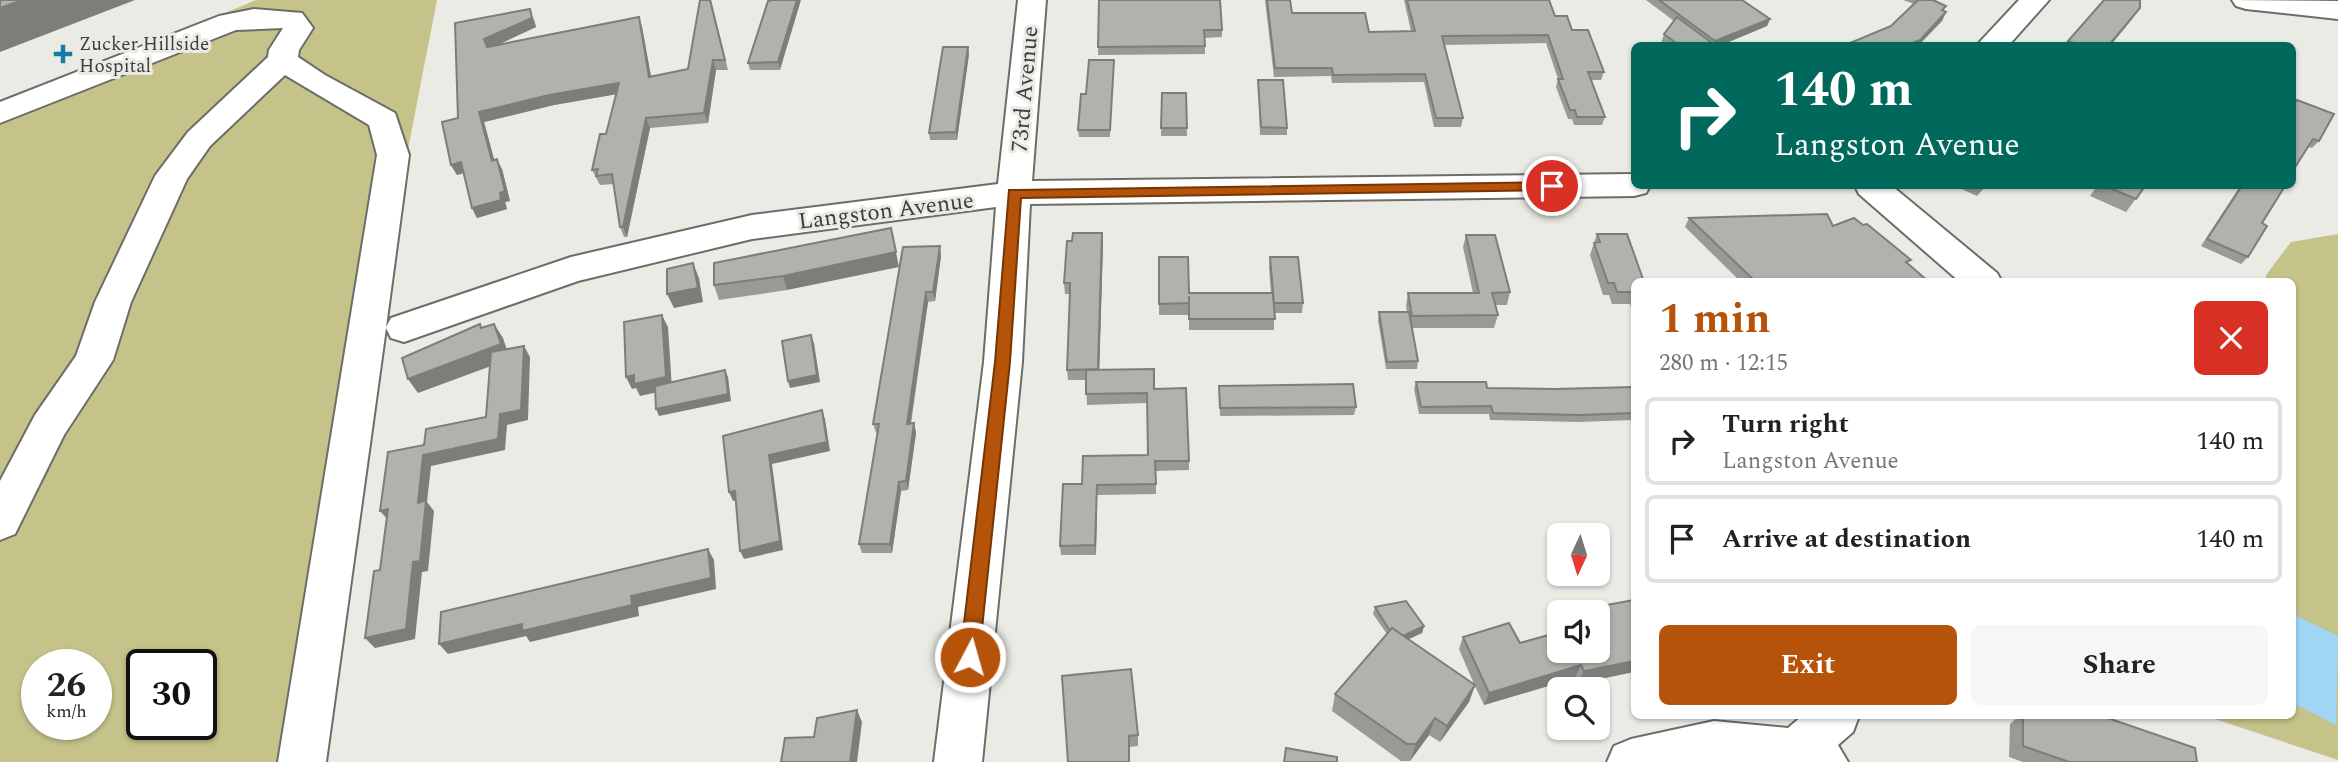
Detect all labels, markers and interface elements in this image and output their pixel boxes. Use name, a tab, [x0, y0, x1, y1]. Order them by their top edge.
street label: 73rd Avenue	[1003, 25, 1048, 154]
place label: Zucker Hillside Hospital	[79, 30, 209, 81]
marker: Zucker Hillside Hospital	[53, 44, 73, 64]
text: 140 m	[1774, 53, 1913, 128]
icon: right	[1659, 70, 1750, 161]
text: Langston Avenue	[1774, 121, 2020, 170]
pin	[1522, 156, 1582, 216]
icon: arrive	[1533, 167, 1571, 205]
street label: Langston Avenue	[796, 183, 976, 240]
text: 1 min	[1659, 288, 1771, 351]
button: close	[2194, 301, 2268, 375]
text: 280 m · 12:15	[1659, 346, 1788, 381]
text: Turn right	[1722, 404, 1849, 444]
text: 140 m	[2196, 421, 2264, 461]
icon: right	[1663, 422, 1701, 460]
text: Langston Avenue	[1722, 444, 1899, 479]
text: Arrive at destination	[1722, 519, 1971, 559]
text: 140 m	[2196, 519, 2264, 559]
icon: arrive	[1663, 520, 1701, 558]
north arrow	[1547, 523, 1610, 586]
map controls	[1547, 523, 1610, 740]
button: sound	[1547, 600, 1610, 663]
position arrow	[933, 620, 1007, 694]
button: Exit	[1659, 625, 1957, 705]
button: Share	[1971, 625, 2268, 705]
speed limit sign: 30	[126, 649, 217, 740]
text: 26	[47, 659, 86, 712]
button: search	[1547, 677, 1610, 740]
text: km/h	[46, 698, 87, 725]

